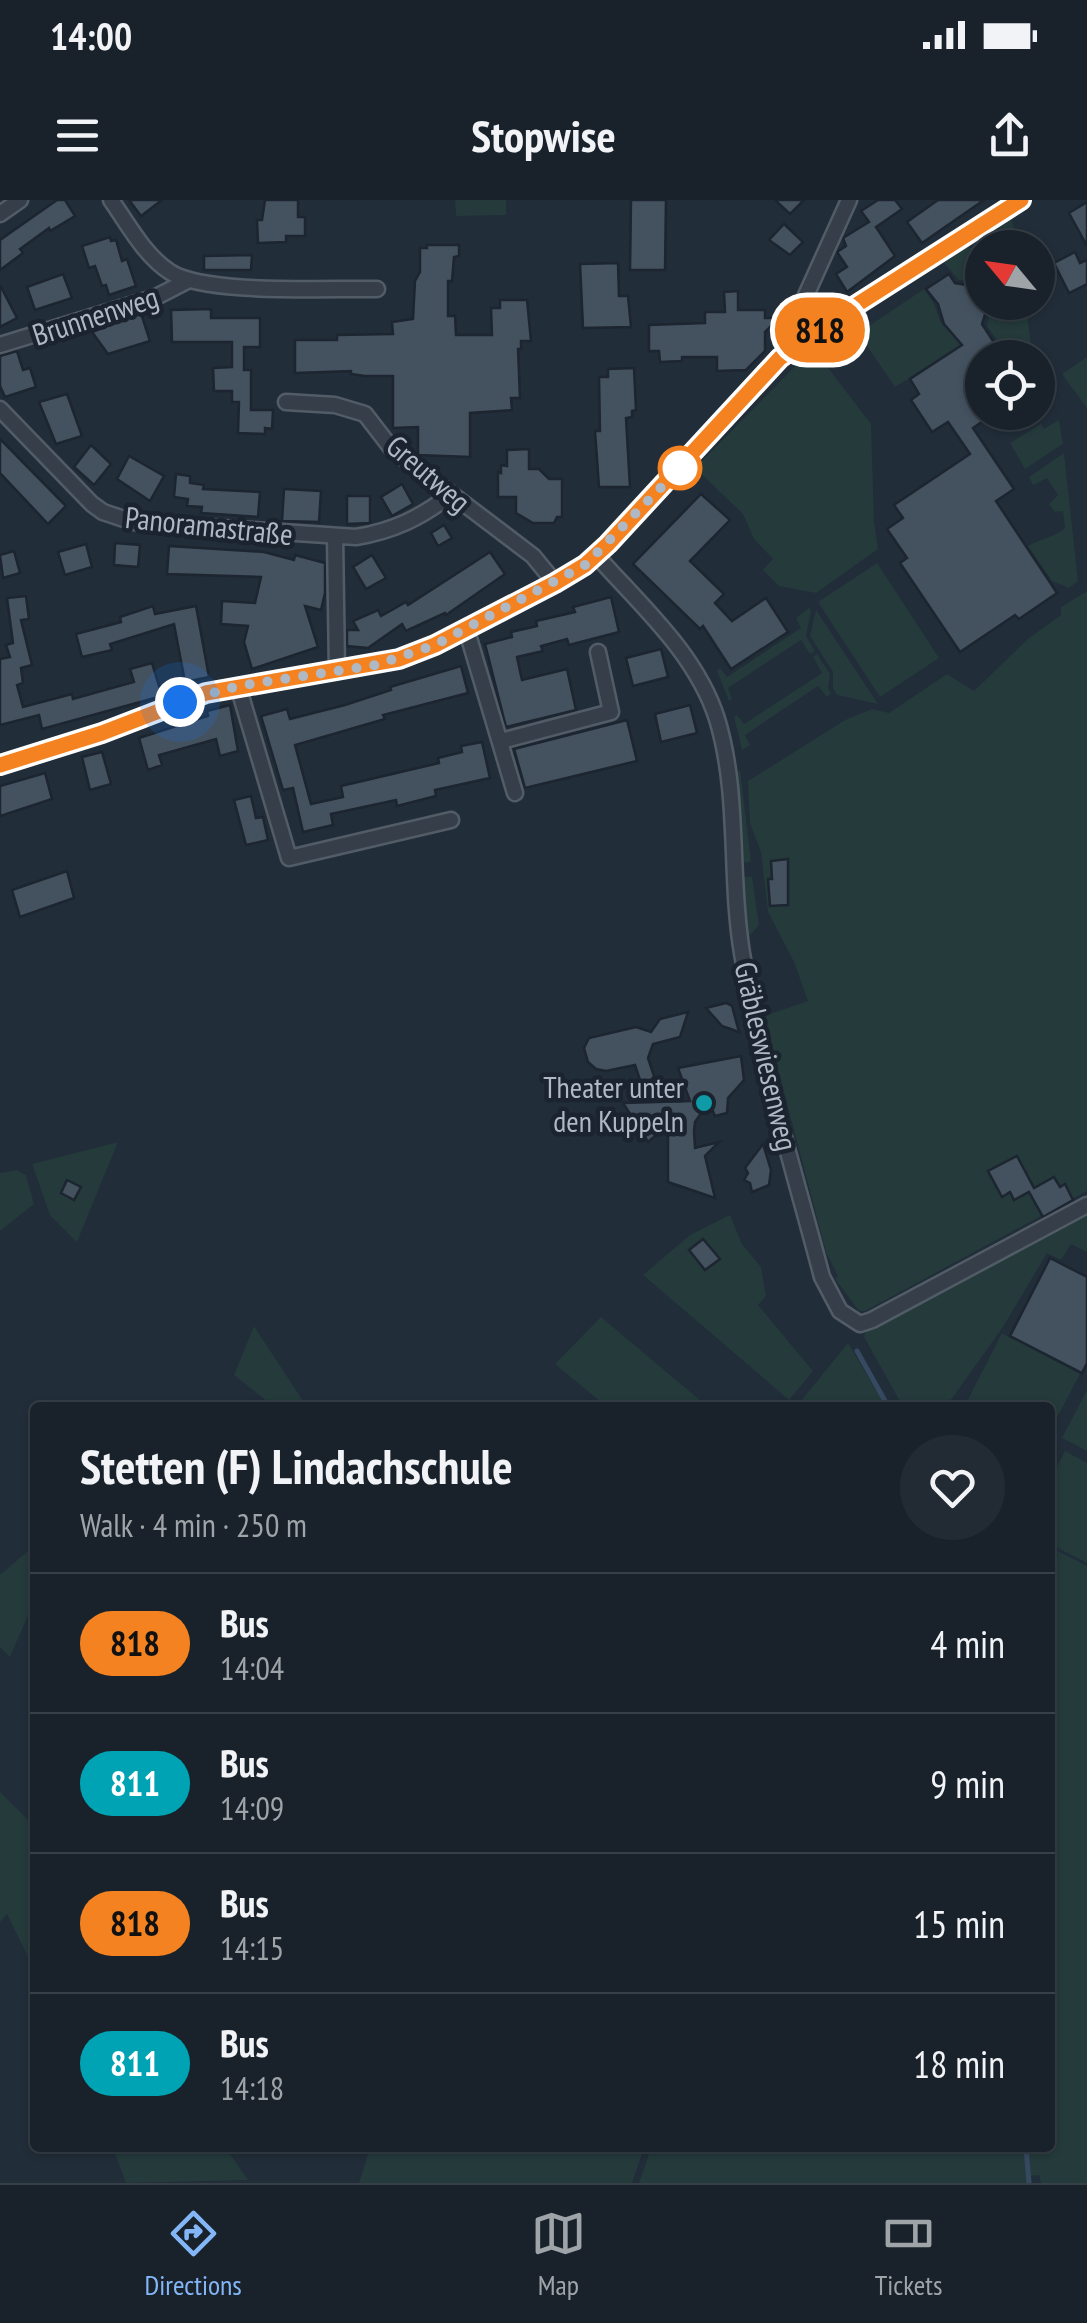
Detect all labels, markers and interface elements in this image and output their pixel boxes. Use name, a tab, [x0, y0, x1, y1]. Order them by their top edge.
text: 14:00	[50, 11, 132, 60]
text: Stopwise	[471, 106, 616, 164]
icon: menu	[50, 108, 105, 163]
icon: share	[982, 108, 1037, 163]
north arrow	[965, 230, 1055, 320]
map controls	[965, 230, 1055, 430]
street label: Brunnenweg	[27, 276, 163, 354]
line badge: 818	[762, 298, 878, 362]
text: 818	[795, 307, 845, 353]
button: locate	[965, 340, 1055, 430]
street label: Greutweg	[379, 426, 479, 520]
unlabelled marker	[659, 447, 701, 489]
street label: Panoramastraße	[123, 497, 295, 553]
your location	[155, 677, 205, 727]
street label: Gräbleswiesenweg	[726, 958, 808, 1154]
place label: Theater unter den Kuppeln	[543, 1067, 685, 1140]
marker: Theater unter den Kuppeln	[693, 1092, 715, 1114]
text: Stetten (F) Lindachschule	[80, 1435, 513, 1497]
button: heart	[900, 1435, 1005, 1540]
text: Walk · 4 min · 250 m	[80, 1504, 307, 1546]
text: Bus	[220, 1598, 269, 1647]
text: 4 min	[930, 1619, 1005, 1668]
text: 818	[110, 1620, 160, 1666]
text: 14:04	[220, 1647, 284, 1689]
text: Bus	[220, 1738, 269, 1787]
text: 9 min	[930, 1759, 1005, 1808]
text: 811	[110, 1760, 160, 1806]
text: 14:09	[220, 1787, 284, 1829]
text: Bus	[220, 1878, 269, 1927]
text: 15 min	[913, 1899, 1005, 1948]
text: 818	[110, 1900, 160, 1946]
text: 14:15	[220, 1927, 284, 1969]
text: Bus	[220, 2018, 269, 2067]
text: 18 min	[913, 2039, 1005, 2088]
text: 811	[110, 2040, 160, 2086]
text: 14:18	[220, 2067, 284, 2109]
tab: Directions	[144, 2206, 242, 2303]
tab: Map	[531, 2206, 586, 2303]
tab: Tickets	[875, 2206, 943, 2303]

